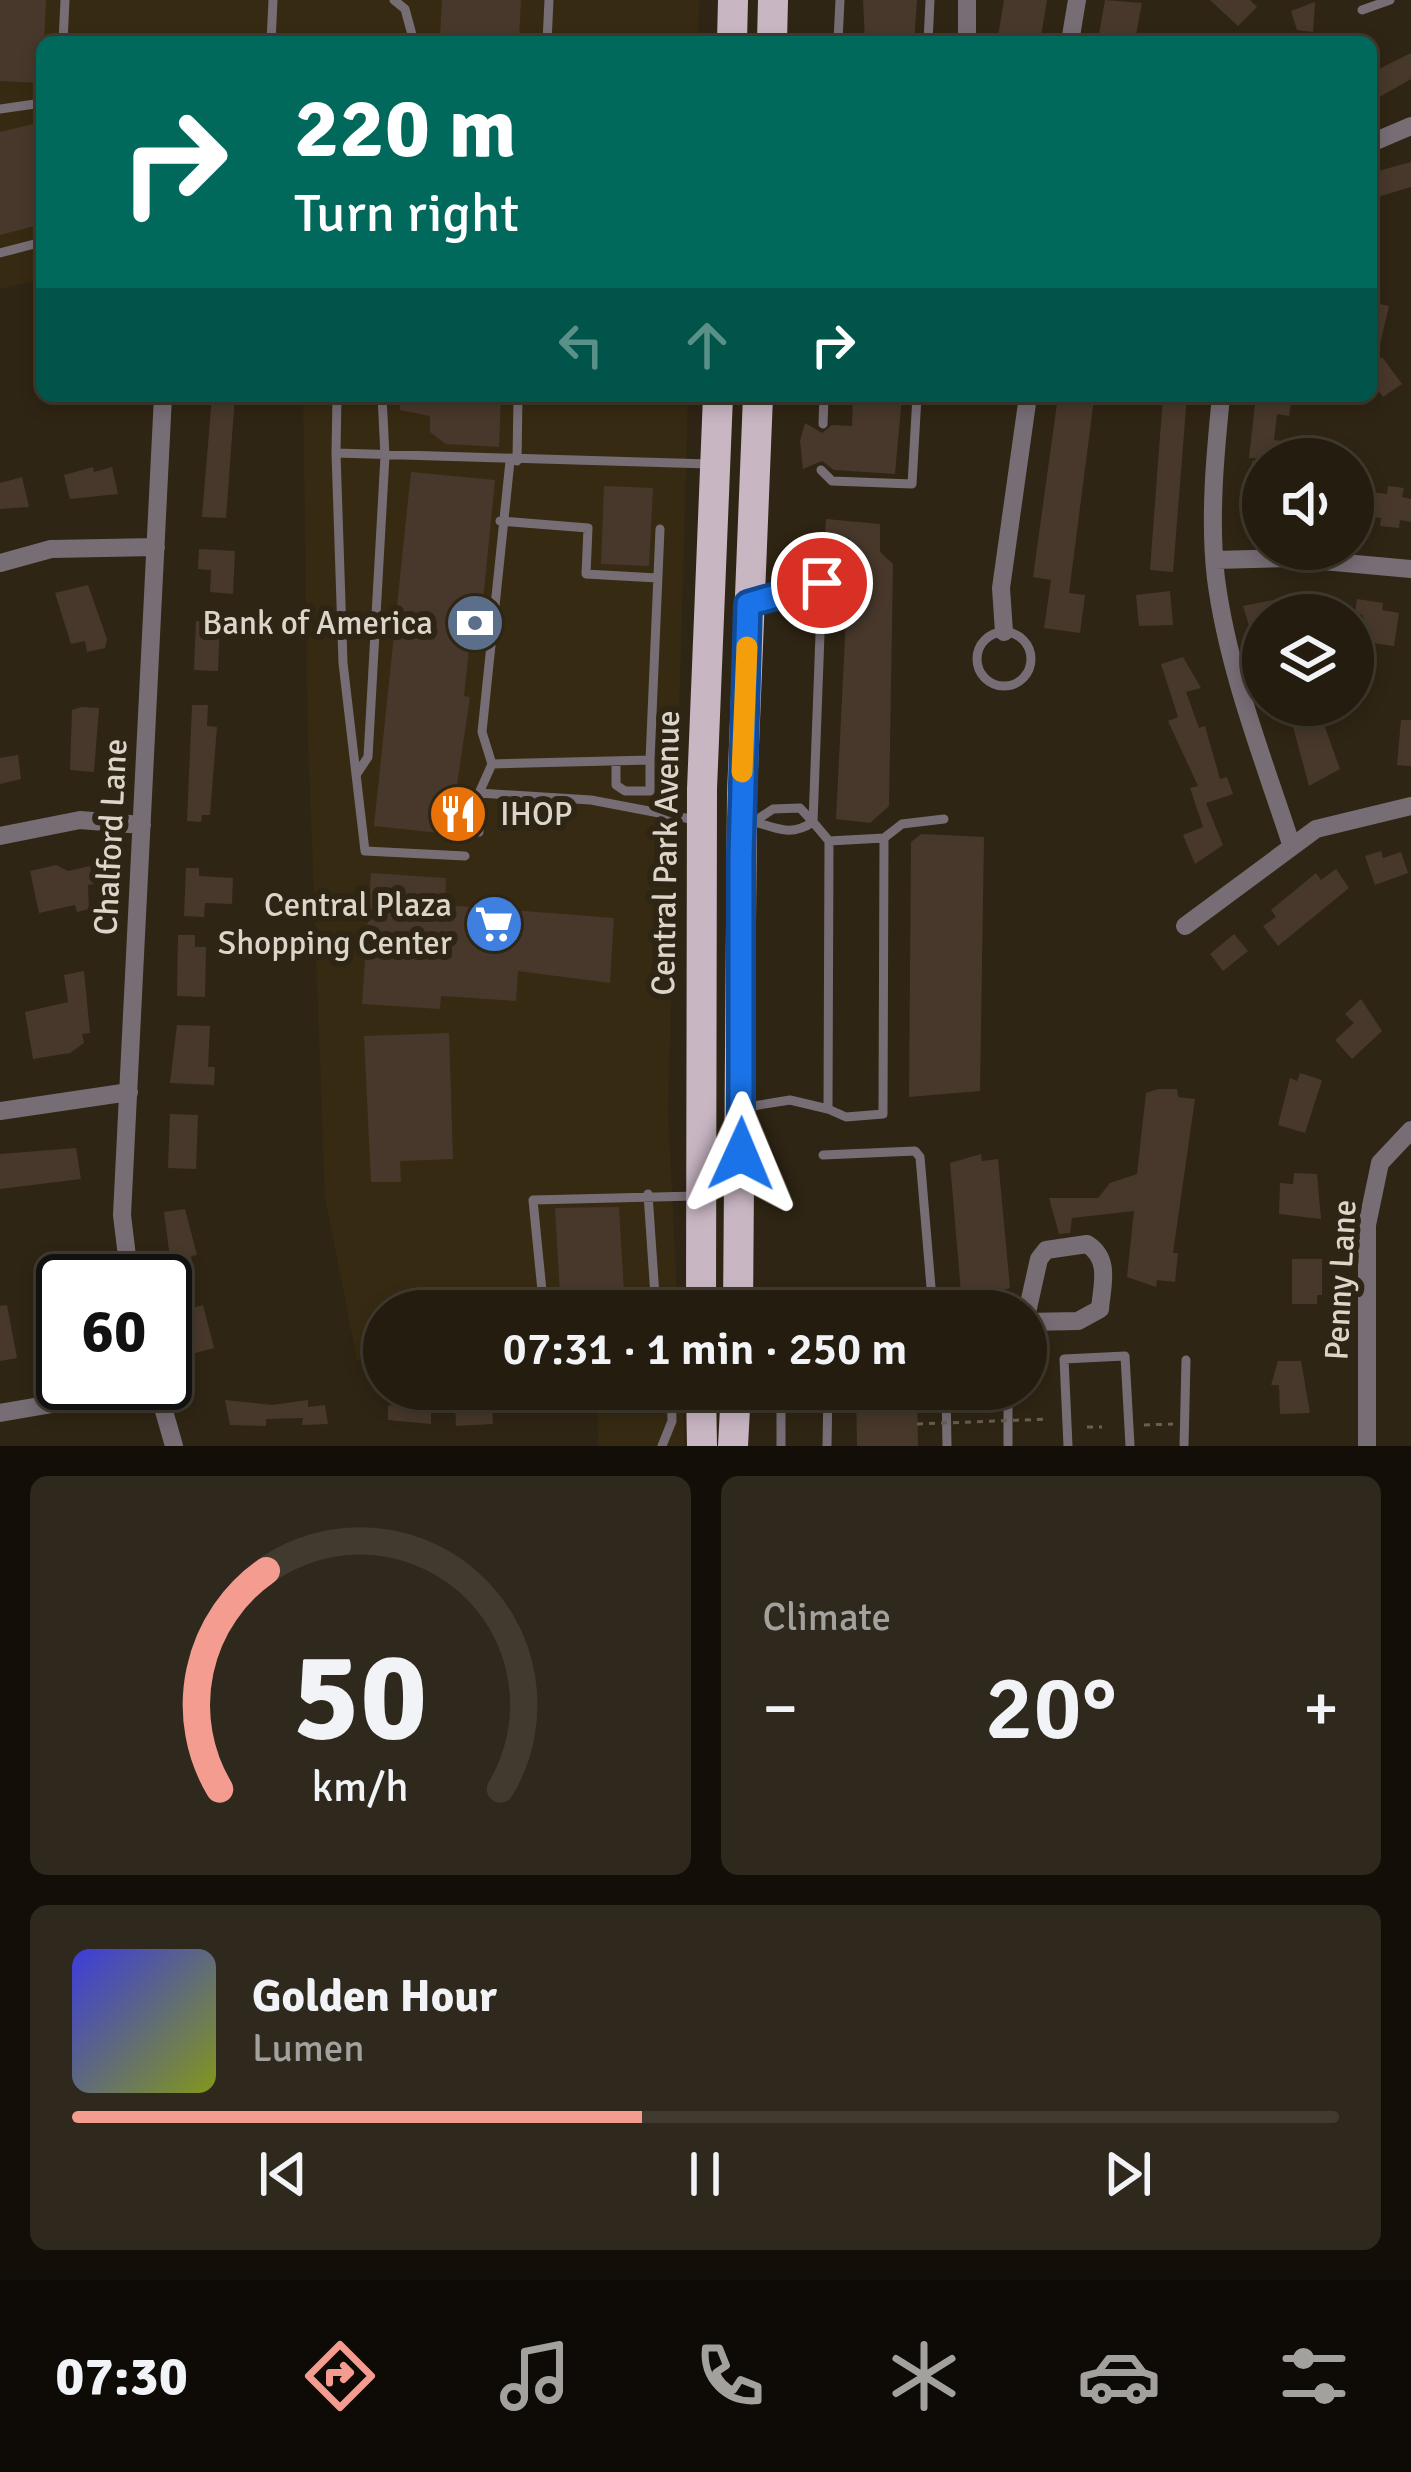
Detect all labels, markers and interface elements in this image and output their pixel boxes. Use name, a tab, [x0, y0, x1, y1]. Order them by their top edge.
text: 220 m	[294, 77, 516, 181]
icon: right	[96, 84, 252, 240]
text: Turn right	[294, 180, 519, 247]
icon: left	[548, 312, 614, 378]
icon: ahead	[674, 312, 740, 378]
icon: right	[800, 312, 866, 378]
map controls	[1242, 438, 1374, 726]
button: sound	[1242, 438, 1374, 570]
pin	[771, 532, 873, 634]
icon: arrive	[789, 550, 855, 616]
bank icon: Bank of America	[444, 592, 506, 654]
button: layers	[1242, 594, 1374, 726]
place label: Bank of America	[202, 603, 433, 644]
street label: Central Park Avenue	[643, 710, 689, 996]
street label: Chalford Lane	[85, 738, 137, 936]
restaurant icon: IHOP	[427, 783, 489, 845]
place label: IHOP	[500, 794, 572, 835]
place label: Central Plaza Shopping Center	[218, 885, 452, 964]
supermarket icon: Central Plaza Shopping Center	[463, 893, 525, 955]
position arrow	[678, 1091, 804, 1217]
street label: Penny Lane	[1316, 1199, 1366, 1361]
speed limit sign: 60	[36, 1254, 192, 1410]
text: 07:31 · 1 min · 250 m	[503, 1322, 907, 1377]
text: Climate	[763, 1593, 891, 1641]
text: 50	[293, 1621, 428, 1774]
text: 20°	[985, 1653, 1117, 1764]
text: −	[763, 1668, 798, 1749]
text: +	[1303, 1668, 1339, 1749]
text: km/h	[312, 1760, 409, 1813]
text: Golden Hour	[252, 1969, 497, 2024]
text: Lumen	[252, 2024, 365, 2072]
icon: previous	[250, 2141, 316, 2207]
icon: pause	[672, 2141, 738, 2207]
icon: next	[1095, 2141, 1161, 2207]
icon: directions	[298, 2334, 382, 2418]
icon: music	[493, 2334, 577, 2418]
icon: phone	[688, 2334, 772, 2418]
icon: climate	[882, 2334, 966, 2418]
icon: car	[1077, 2334, 1161, 2418]
icon: filters	[1272, 2334, 1356, 2418]
text: 07:30	[55, 2343, 188, 2410]

